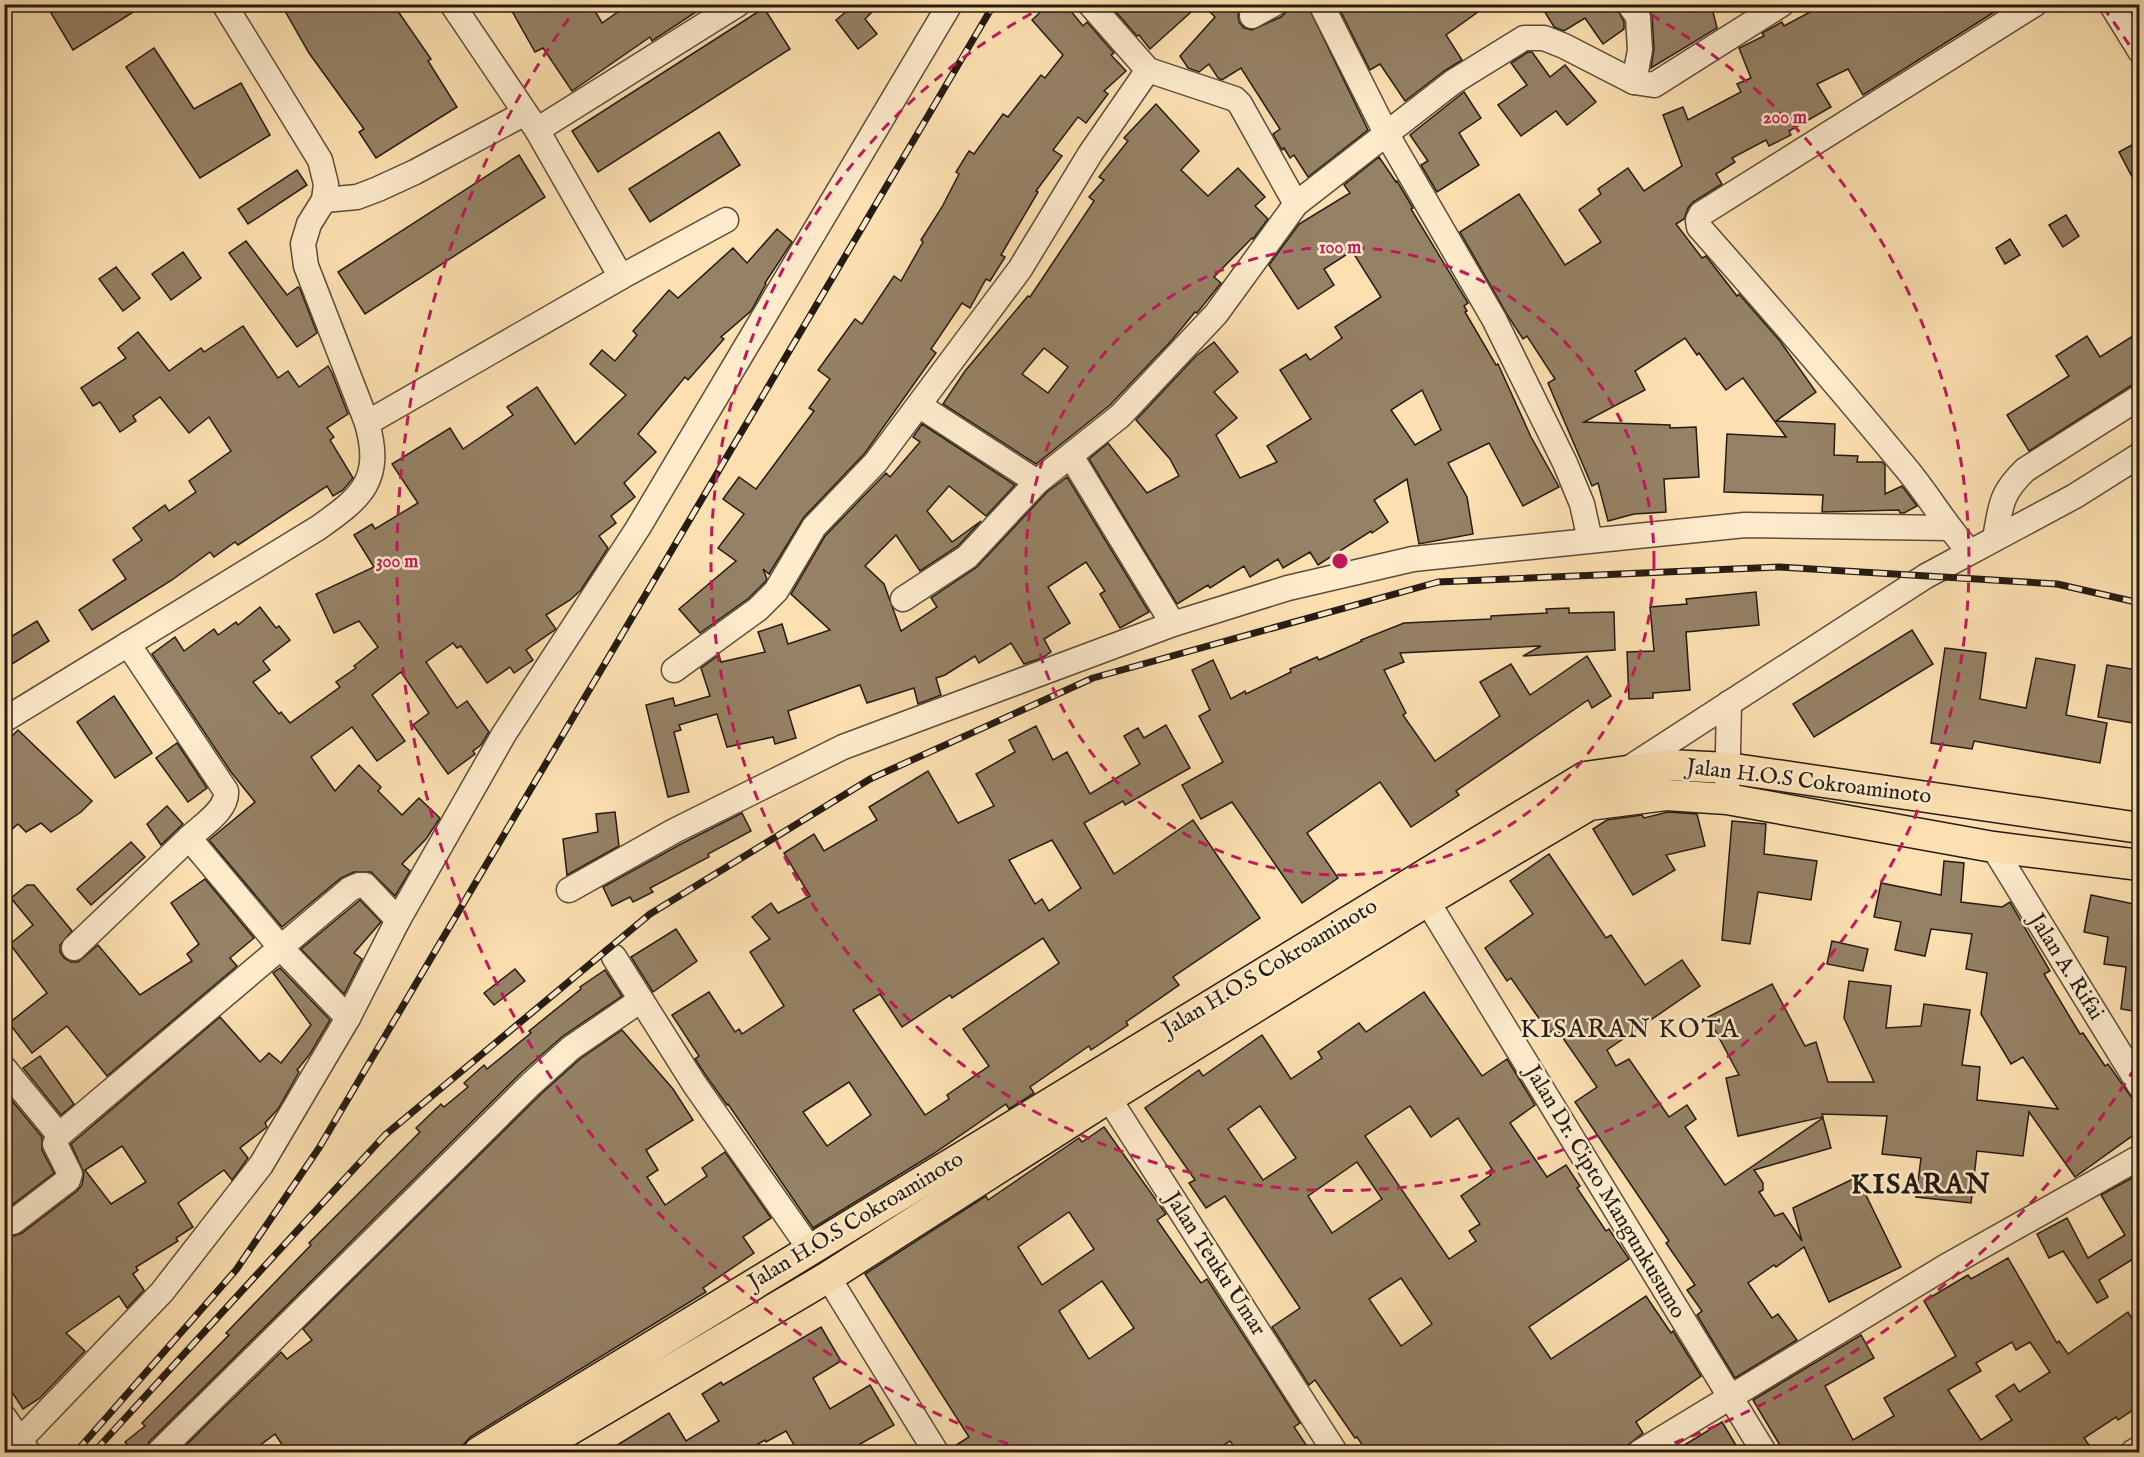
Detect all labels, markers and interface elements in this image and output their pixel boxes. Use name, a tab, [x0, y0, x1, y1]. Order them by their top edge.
text: 200 m	[1763, 107, 1807, 130]
text: 100 m	[1319, 237, 1361, 260]
text: 300 m	[376, 551, 418, 574]
centre of rings	[1330, 551, 1350, 571]
street label: Jalan H.O.S Cokroaminoto	[1682, 753, 1933, 811]
street label: Jalan H.O.S Cokroaminoto	[1155, 893, 1383, 1045]
street label: Jalan A. Rifai	[2021, 906, 2110, 1026]
district label: KISARAN KOTA	[1520, 1013, 1740, 1046]
street label: Jalan Dr. Cipto Mangunkusumo	[1517, 1058, 1692, 1324]
street label: Jalan H.O.S Cokroaminoto	[741, 1146, 969, 1298]
district label: KISARAN	[1851, 1168, 1991, 1203]
street label: Jalan Teuku Umar	[1156, 1184, 1272, 1341]

